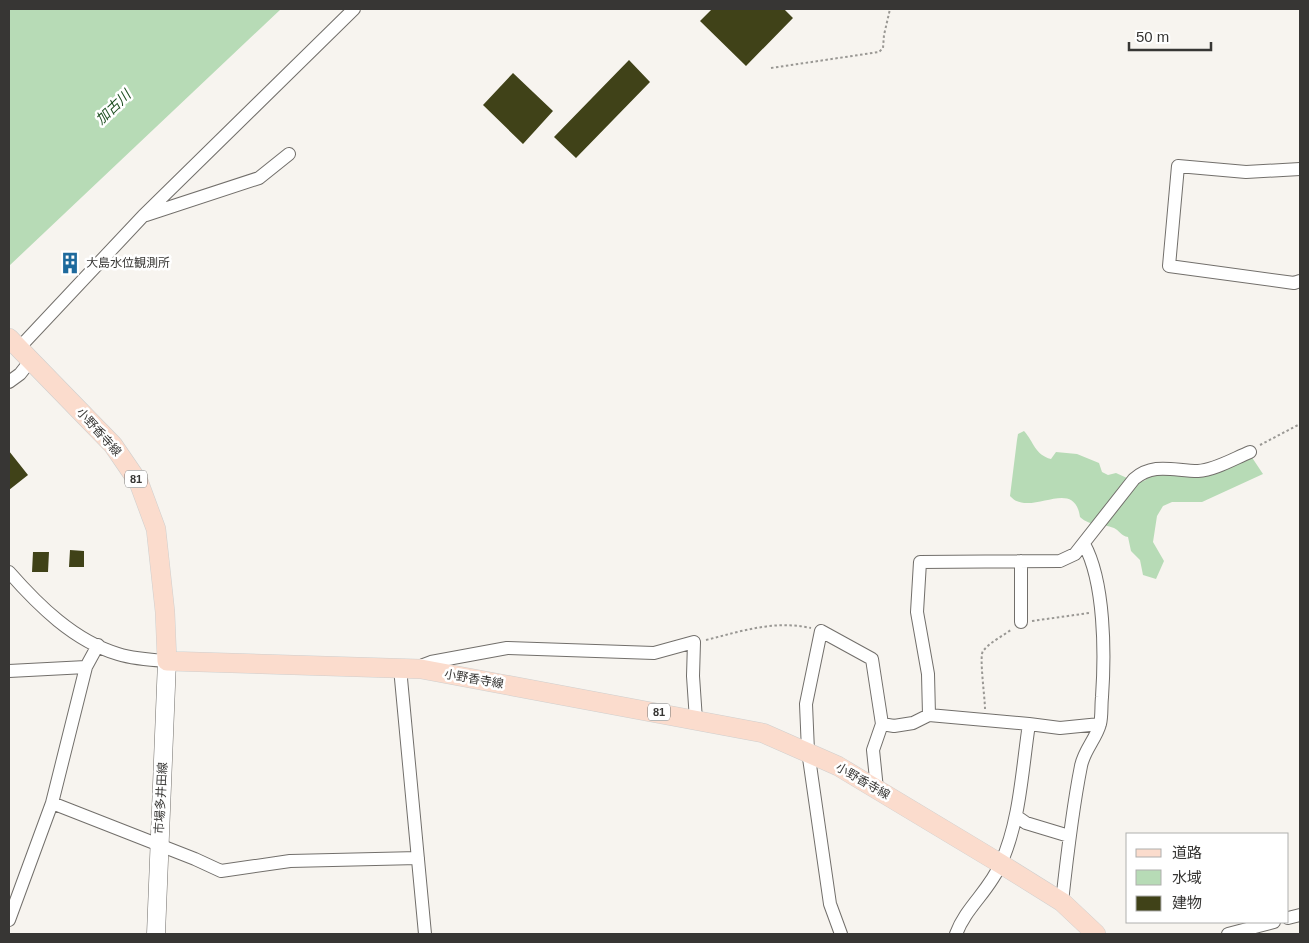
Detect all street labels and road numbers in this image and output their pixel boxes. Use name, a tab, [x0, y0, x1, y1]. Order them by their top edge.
street label: 小野香寺線	[74, 405, 124, 459]
road number: 81	[125, 470, 147, 488]
street label: 小野香寺線	[443, 667, 505, 691]
road number: 81	[648, 704, 670, 720]
street label: 小野香寺線	[834, 760, 892, 802]
street label: 市場多井田線	[152, 762, 170, 834]

